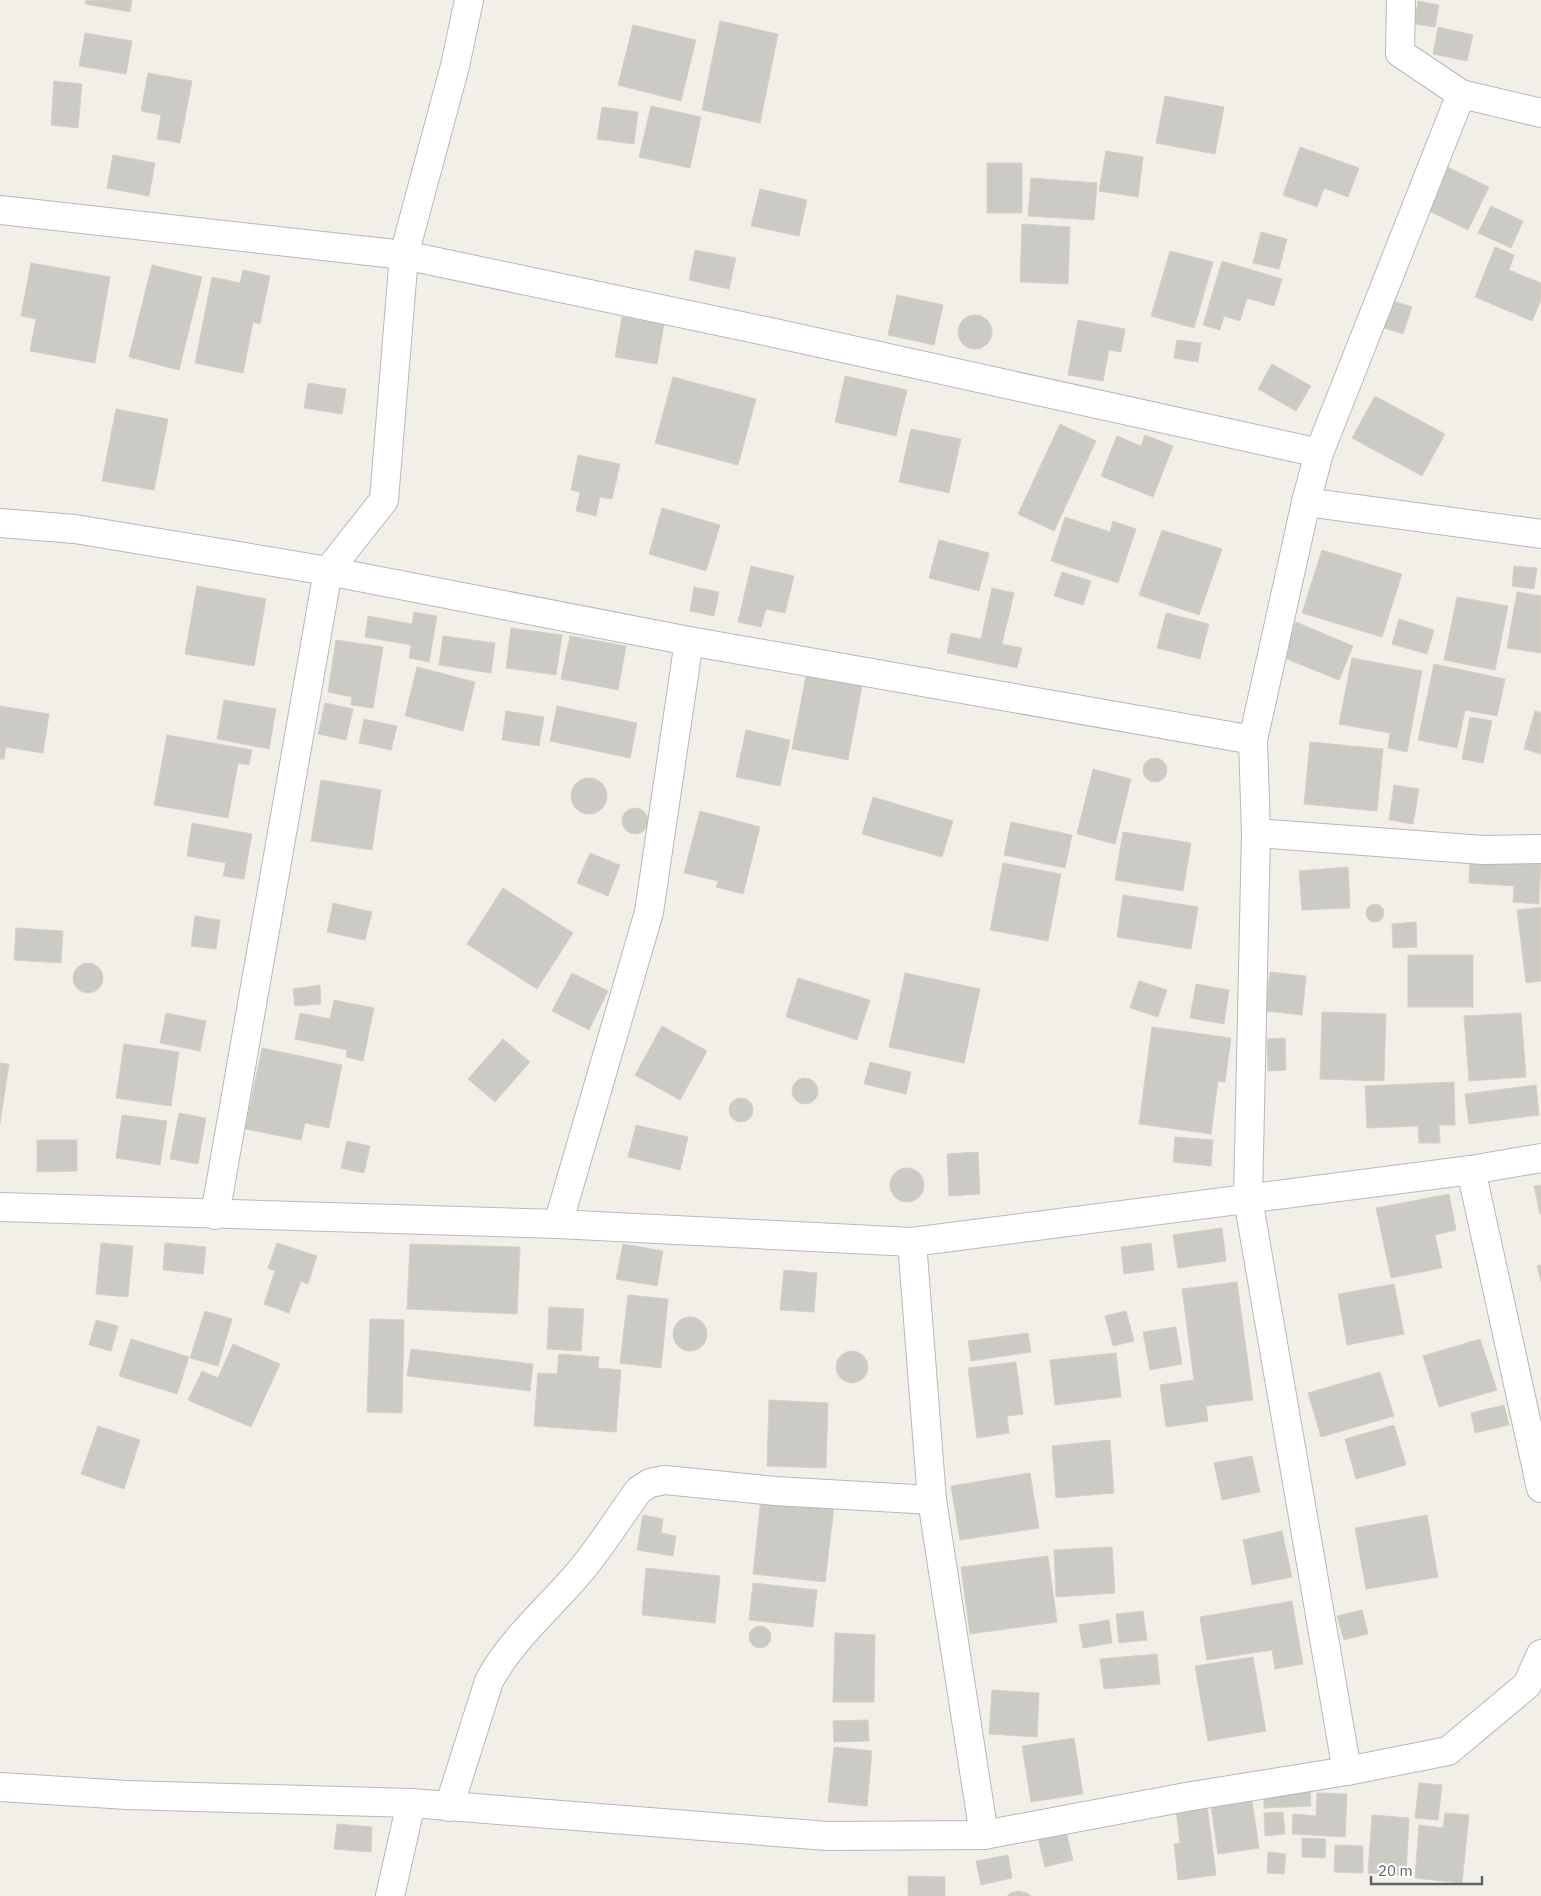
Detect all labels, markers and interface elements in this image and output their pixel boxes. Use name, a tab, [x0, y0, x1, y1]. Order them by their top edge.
scale bar	[1371, 1854, 1482, 1886]
text: 20 m	[1378, 1861, 1413, 1880]

